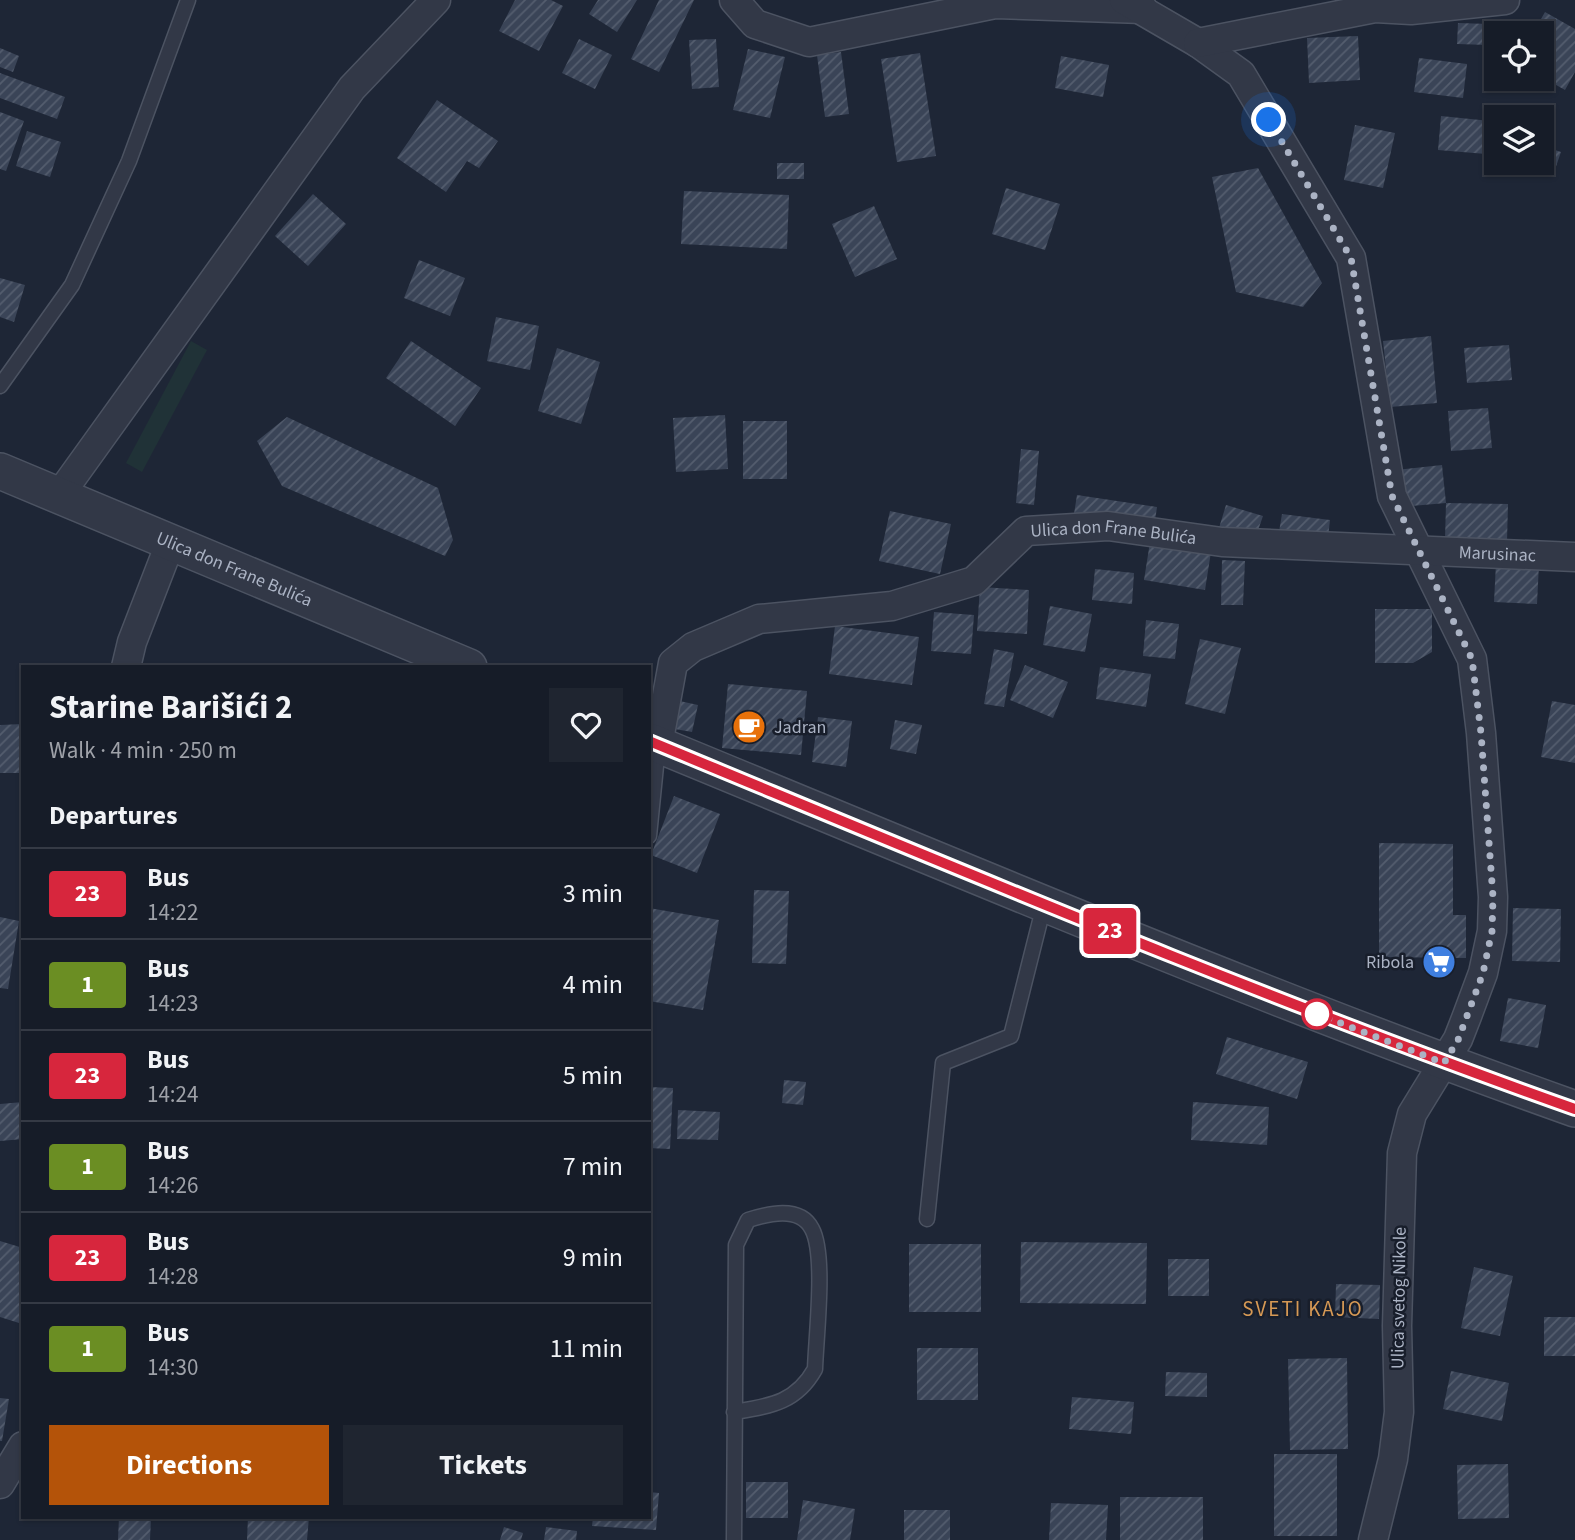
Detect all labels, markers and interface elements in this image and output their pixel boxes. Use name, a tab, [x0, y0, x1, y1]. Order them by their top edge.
map controls	[1484, 21, 1554, 175]
button: locate	[1484, 21, 1554, 91]
your location	[1251, 102, 1286, 137]
button: layers	[1484, 105, 1554, 175]
street label: Ulica don Frane Bulića	[1030, 513, 1198, 551]
street label: Ulica don Frane Bulića	[152, 525, 316, 613]
street label: Marusinac	[1458, 540, 1536, 568]
text: Starine Barišići 2	[49, 684, 292, 731]
button: heart	[549, 688, 623, 762]
cafe icon: Jadran	[730, 708, 768, 746]
place label: Jadran	[774, 715, 826, 740]
text: Walk · 4 min · 250 m	[49, 734, 237, 767]
text: Departures	[49, 797, 177, 834]
text: Bus	[147, 859, 189, 896]
text: 3 min	[563, 875, 623, 912]
text: 23	[75, 876, 100, 911]
text: 14:22	[147, 896, 198, 929]
line badge: 23	[1078, 908, 1142, 954]
text: 23	[1097, 913, 1123, 948]
supermarket icon: Ribola	[1420, 943, 1458, 981]
text: Bus	[147, 950, 189, 987]
place label: Ribola	[1366, 950, 1414, 975]
text: 4 min	[563, 966, 623, 1003]
text: 1	[81, 967, 94, 1002]
text: 14:23	[147, 987, 198, 1020]
unlabelled marker	[1302, 999, 1332, 1029]
text: Bus	[147, 1041, 189, 1078]
text: 5 min	[563, 1057, 623, 1094]
text: 23	[75, 1058, 100, 1093]
text: 14:24	[147, 1078, 198, 1111]
text: Bus	[147, 1132, 189, 1169]
text: 7 min	[563, 1148, 623, 1185]
text: 1	[81, 1149, 94, 1184]
text: 14:26	[147, 1169, 198, 1202]
text: Bus	[147, 1223, 189, 1260]
street label: Ulica svetog Nikole	[1385, 1227, 1413, 1369]
text: 9 min	[563, 1239, 623, 1276]
text: 23	[75, 1240, 100, 1275]
text: 14:28	[147, 1260, 198, 1293]
district label: SVETI KAJO	[1242, 1294, 1364, 1324]
text: Bus	[147, 1314, 189, 1351]
text: 11 min	[550, 1330, 623, 1367]
text: 1	[81, 1331, 94, 1366]
text: 14:30	[147, 1351, 198, 1384]
button: Directions	[49, 1425, 329, 1505]
button: Tickets	[343, 1425, 623, 1505]

